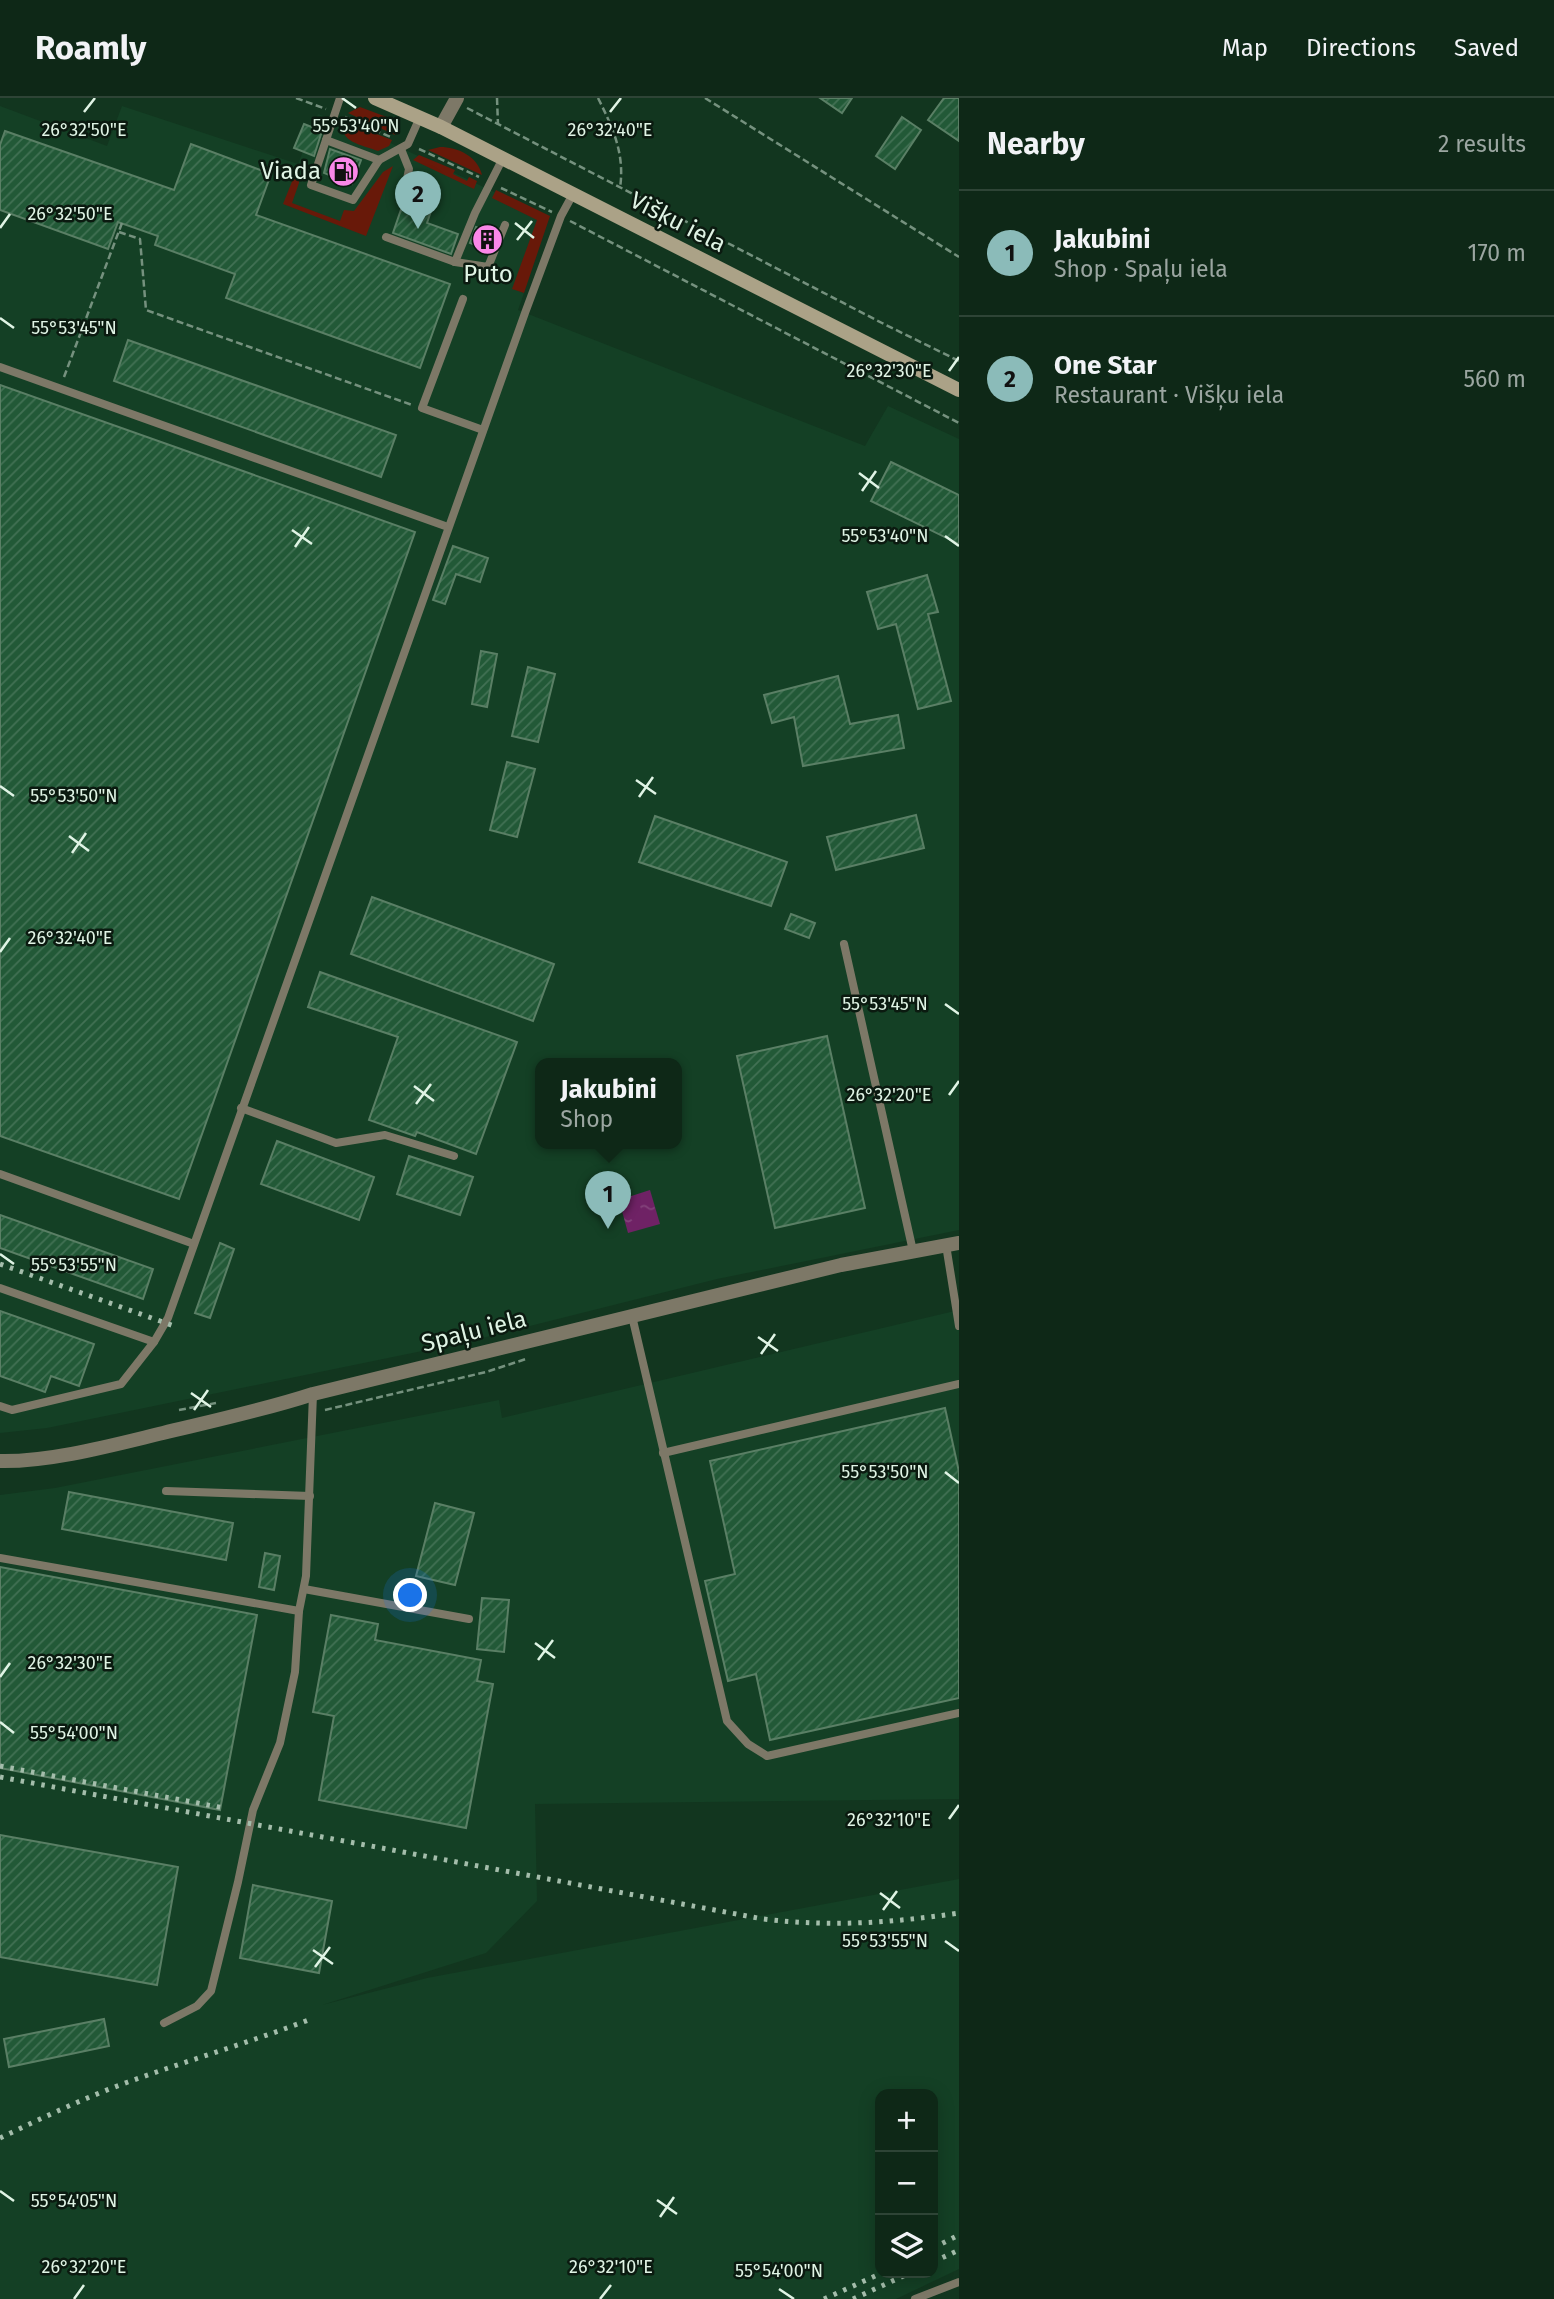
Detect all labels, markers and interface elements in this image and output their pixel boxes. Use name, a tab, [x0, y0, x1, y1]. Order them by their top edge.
text: Roamly	[35, 28, 146, 68]
text: Map	[1222, 34, 1268, 62]
text: Directions	[1306, 34, 1416, 62]
text: Saved	[1454, 34, 1519, 62]
text: 55°53'40"N	[312, 115, 400, 137]
text: 26°32'50"E	[41, 119, 127, 141]
text: 26°32'40"E	[568, 119, 652, 141]
text: Nearby	[987, 126, 1085, 162]
text: 2 results	[1438, 130, 1526, 158]
fuel station icon: Viada	[327, 154, 361, 188]
place label: Viada	[260, 157, 321, 185]
pin: 2	[395, 171, 441, 229]
street label: Višķu iela	[625, 186, 731, 260]
text: 26°32'50"E	[27, 203, 113, 225]
building icon: Puto	[471, 223, 505, 257]
text: Jakubini	[1054, 224, 1151, 255]
text: 1	[1005, 239, 1015, 267]
text: 170 m	[1467, 239, 1526, 267]
text: Shop · Spaļu iela	[1054, 255, 1228, 283]
place label: Puto	[463, 260, 513, 288]
text: 55°53'45"N	[31, 317, 117, 339]
text: One Star	[1054, 350, 1157, 381]
text: 26°32'30"E	[846, 360, 932, 382]
text: 2	[1004, 365, 1016, 393]
text: 560 m	[1464, 365, 1526, 393]
text: Restaurant · Višķu iela	[1054, 381, 1284, 409]
text: 55°53'40"N	[841, 525, 929, 547]
text: 55°53'50"N	[30, 785, 118, 807]
text: 26°32'40"E	[28, 927, 112, 949]
text: 55°53'45"N	[842, 993, 928, 1015]
popup	[535, 1058, 682, 1149]
text: Jakubini	[560, 1074, 657, 1105]
text: 26°32'20"E	[847, 1084, 931, 1106]
text: Shop	[560, 1105, 613, 1133]
pin: 1	[585, 1171, 631, 1229]
text: 55°53'55"N	[31, 1254, 117, 1276]
street label: Spaļu iela	[419, 1304, 530, 1359]
text: 55°53'50"N	[841, 1461, 929, 1483]
your location	[393, 1578, 427, 1612]
text: 26°32'30"E	[27, 1652, 113, 1674]
text: 55°54'00"N	[30, 1722, 118, 1744]
text: 26°32'10"E	[847, 1809, 931, 1831]
text: 55°53'55"N	[842, 1930, 928, 1952]
map controls	[875, 2089, 938, 2278]
button: +	[875, 2089, 938, 2152]
button: −	[875, 2152, 938, 2215]
text: 55°54'05"N	[31, 2190, 117, 2212]
button: layers	[875, 2215, 938, 2278]
text: 26°32'20"E	[42, 2256, 126, 2278]
text: 26°32'10"E	[569, 2256, 653, 2278]
text: 55°54'00"N	[735, 2260, 823, 2282]

